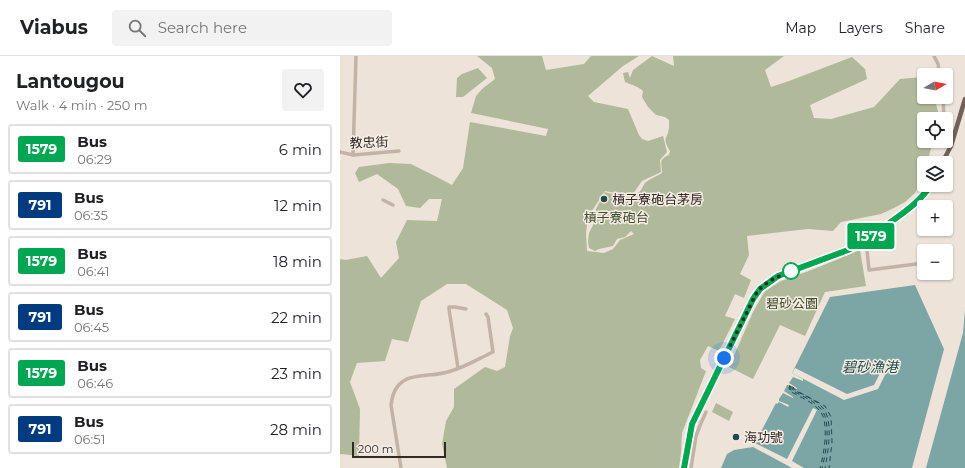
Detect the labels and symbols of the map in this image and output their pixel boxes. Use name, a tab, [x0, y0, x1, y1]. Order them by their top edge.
north arrow	[917, 68, 953, 104]
street label: 教忠街	[349, 133, 389, 151]
place label: 槓子寮砲台茅房	[612, 191, 703, 207]
marker: 槓子寮砲台茅房	[599, 194, 609, 204]
park label: 槓子寮砲台	[583, 209, 649, 225]
line badge: 1579	[843, 223, 899, 249]
unlabelled marker	[782, 262, 800, 280]
park label: 碧砂公園	[766, 295, 818, 311]
your location	[714, 348, 734, 368]
water label: 碧砂漁港	[842, 358, 900, 376]
place label: 海功號	[744, 429, 783, 445]
marker: 海功號	[731, 432, 741, 442]
scale bar	[352, 440, 446, 459]

